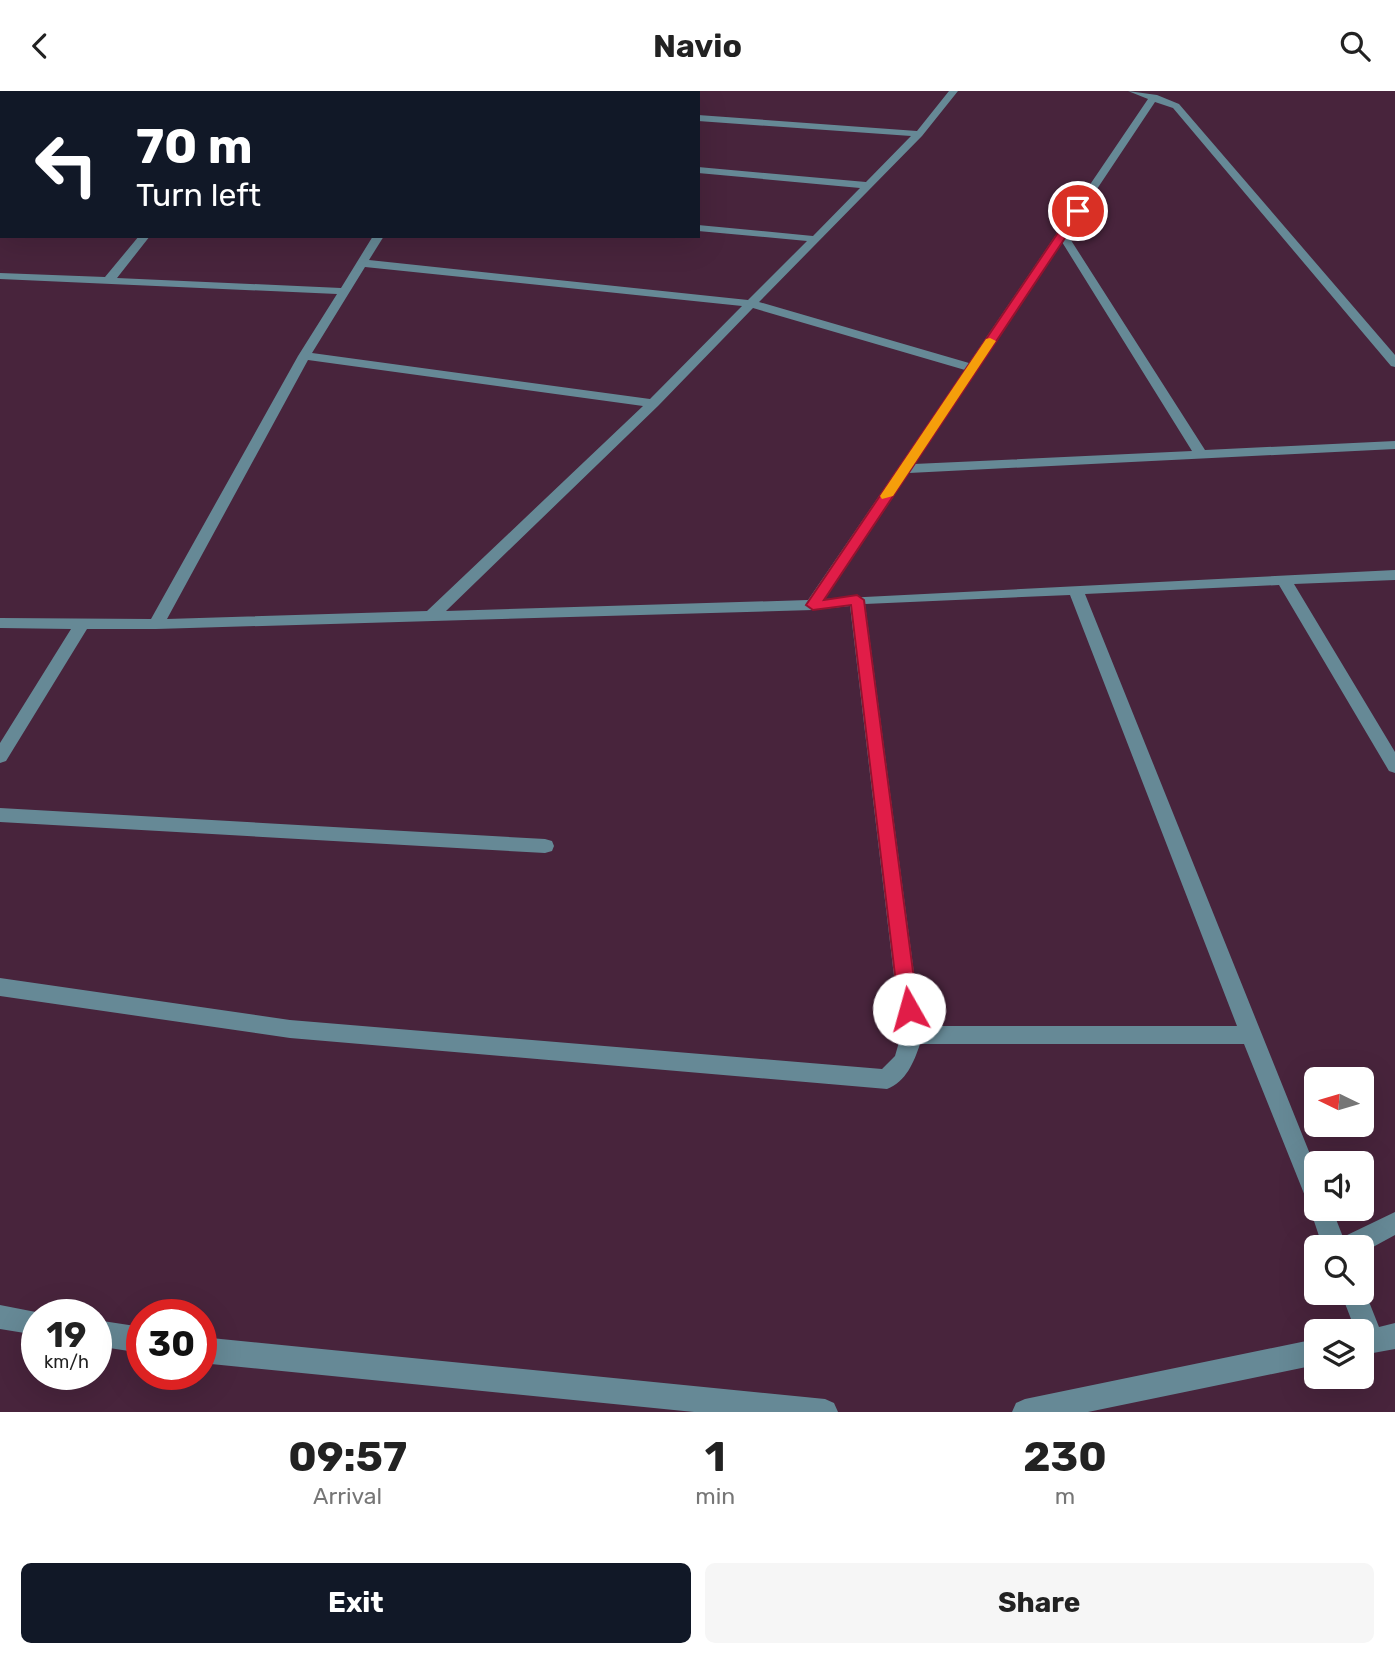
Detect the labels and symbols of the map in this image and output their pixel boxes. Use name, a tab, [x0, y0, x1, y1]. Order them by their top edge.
pin	[1048, 181, 1108, 241]
position arrow	[872, 972, 946, 1046]
north arrow	[1304, 1067, 1374, 1137]
speed limit sign: 30	[126, 1299, 217, 1390]

